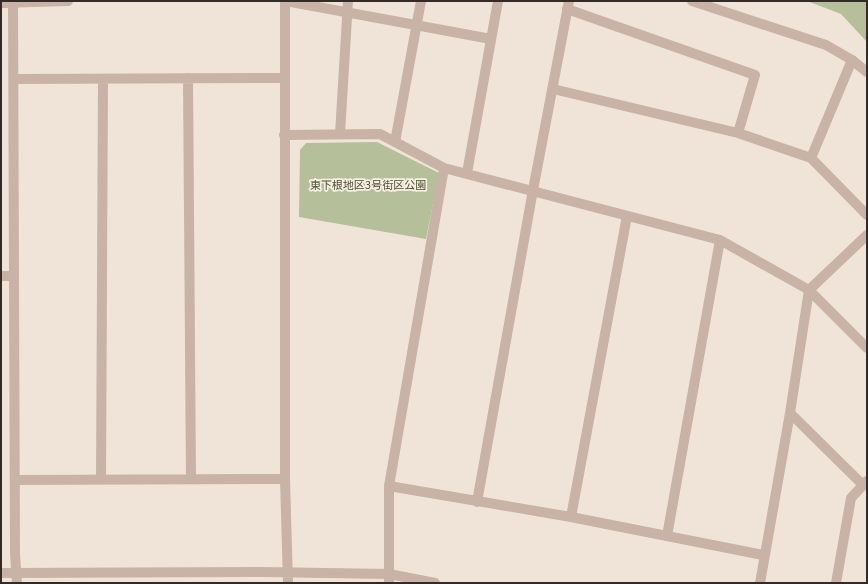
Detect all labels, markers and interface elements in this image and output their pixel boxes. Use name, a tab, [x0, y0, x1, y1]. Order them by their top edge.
park label: 東下根地区3号街区公園	[310, 178, 426, 192]

